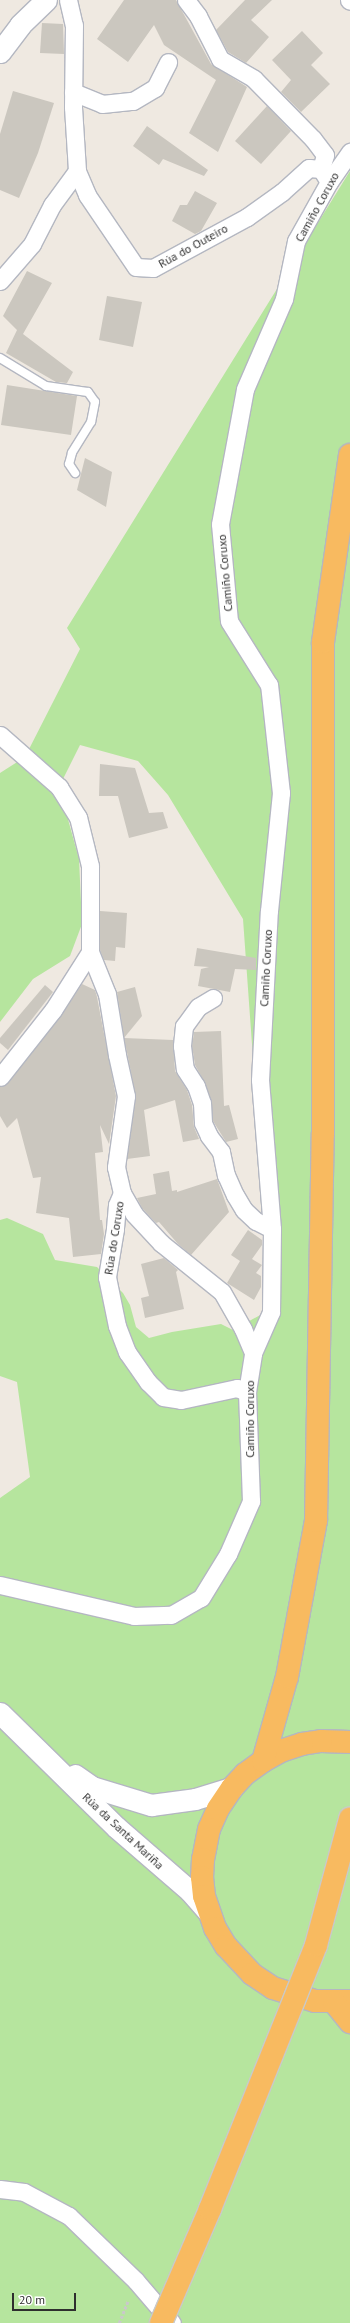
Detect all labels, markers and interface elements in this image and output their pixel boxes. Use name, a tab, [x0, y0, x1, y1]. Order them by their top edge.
street label: Camiño Coruxo	[292, 170, 342, 244]
street label: Rúa do Outeiro	[156, 221, 230, 271]
street label: Camiño Coruxo	[214, 534, 236, 612]
street label: Camiño Coruxo	[257, 929, 275, 1007]
street label: Rúa do Coruxo	[101, 1200, 127, 1276]
street label: Camiño Coruxo	[243, 1380, 257, 1458]
street label: Rúa da Santa Mariña	[79, 1790, 167, 1872]
scale bar	[14, 2285, 78, 2311]
text: 20 m	[19, 2292, 45, 2307]

